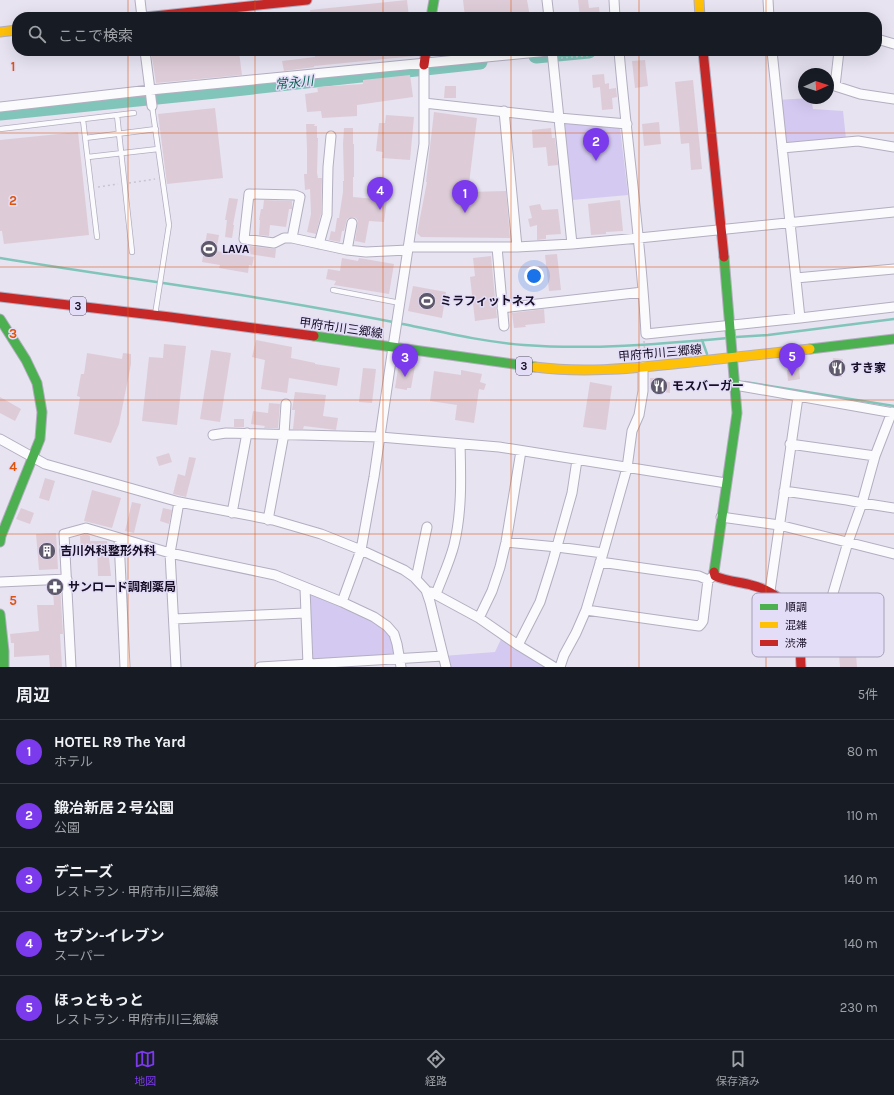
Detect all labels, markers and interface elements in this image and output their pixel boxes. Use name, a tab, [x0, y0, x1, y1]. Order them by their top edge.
search box	[12, 12, 882, 56]
icon: search	[26, 23, 48, 45]
text: ここで検索	[58, 27, 133, 45]
text: 1	[11, 59, 15, 74]
north arrow	[798, 68, 834, 104]
water label: 常永川	[274, 73, 316, 92]
pin: 2	[583, 128, 609, 161]
pin: 4	[367, 177, 393, 210]
pin: 1	[452, 180, 478, 213]
text: 2	[9, 193, 17, 208]
sports icon: LAVA	[199, 239, 219, 259]
place label: LAVA	[222, 242, 250, 256]
your location	[524, 266, 544, 286]
sports icon: ミラフィットネス	[417, 291, 437, 311]
place label: ミラフィットネス	[440, 294, 536, 308]
road number: 3	[70, 297, 86, 315]
street label: 甲府市川三郷線	[298, 315, 384, 341]
text: 3	[9, 326, 17, 341]
street label: 甲府市川三郷線	[618, 342, 702, 364]
pin: 5	[779, 343, 805, 376]
pin: 3	[392, 344, 418, 377]
road number: 3	[516, 357, 532, 375]
restaurant icon: すき家	[827, 358, 847, 378]
place label: すき家	[850, 361, 886, 375]
restaurant icon: モスバーガー	[649, 376, 669, 396]
place label: モスバーガー	[672, 379, 744, 393]
text: 4	[9, 459, 17, 474]
building icon: 吉川外科整形外科	[37, 541, 57, 561]
place label: 吉川外科整形外科	[60, 544, 156, 558]
pharmacy icon: サンロード調剤薬局	[45, 577, 65, 597]
place label: サンロード調剤薬局	[68, 580, 176, 594]
text: 5	[9, 593, 17, 608]
legend	[752, 593, 884, 657]
text: 順調	[785, 601, 807, 614]
text: 混雑	[785, 619, 807, 632]
text: 渋滞	[785, 637, 807, 650]
text: 周辺	[16, 685, 50, 705]
text: 5件	[858, 687, 878, 702]
text: HOTEL R9 The Yard	[54, 733, 186, 751]
text: 1	[27, 744, 31, 759]
text: 80 m	[847, 744, 878, 759]
text: ホテル	[54, 754, 93, 769]
text: 鍛冶新居２号公園	[54, 799, 174, 817]
text: 2	[25, 808, 33, 823]
text: 110 m	[846, 808, 878, 823]
text: 公園	[54, 820, 80, 835]
text: デニーズ	[54, 863, 113, 881]
text: 3	[25, 872, 33, 887]
text: 140 m	[843, 872, 878, 887]
text: レストラン · 甲府市川三郷線	[54, 884, 219, 899]
text: セブン-イレブン	[54, 927, 165, 945]
text: 4	[25, 936, 33, 951]
text: 140 m	[843, 936, 878, 951]
text: スーパー	[54, 948, 106, 963]
text: ほっともっと	[54, 991, 144, 1009]
text: 5	[25, 1000, 33, 1015]
text: 230 m	[840, 1000, 878, 1015]
text: レストラン · 甲府市川三郷線	[54, 1012, 219, 1027]
tab: 地図	[134, 1048, 156, 1088]
tab: 経路	[425, 1048, 447, 1088]
tab: 保存済み	[716, 1048, 760, 1088]

